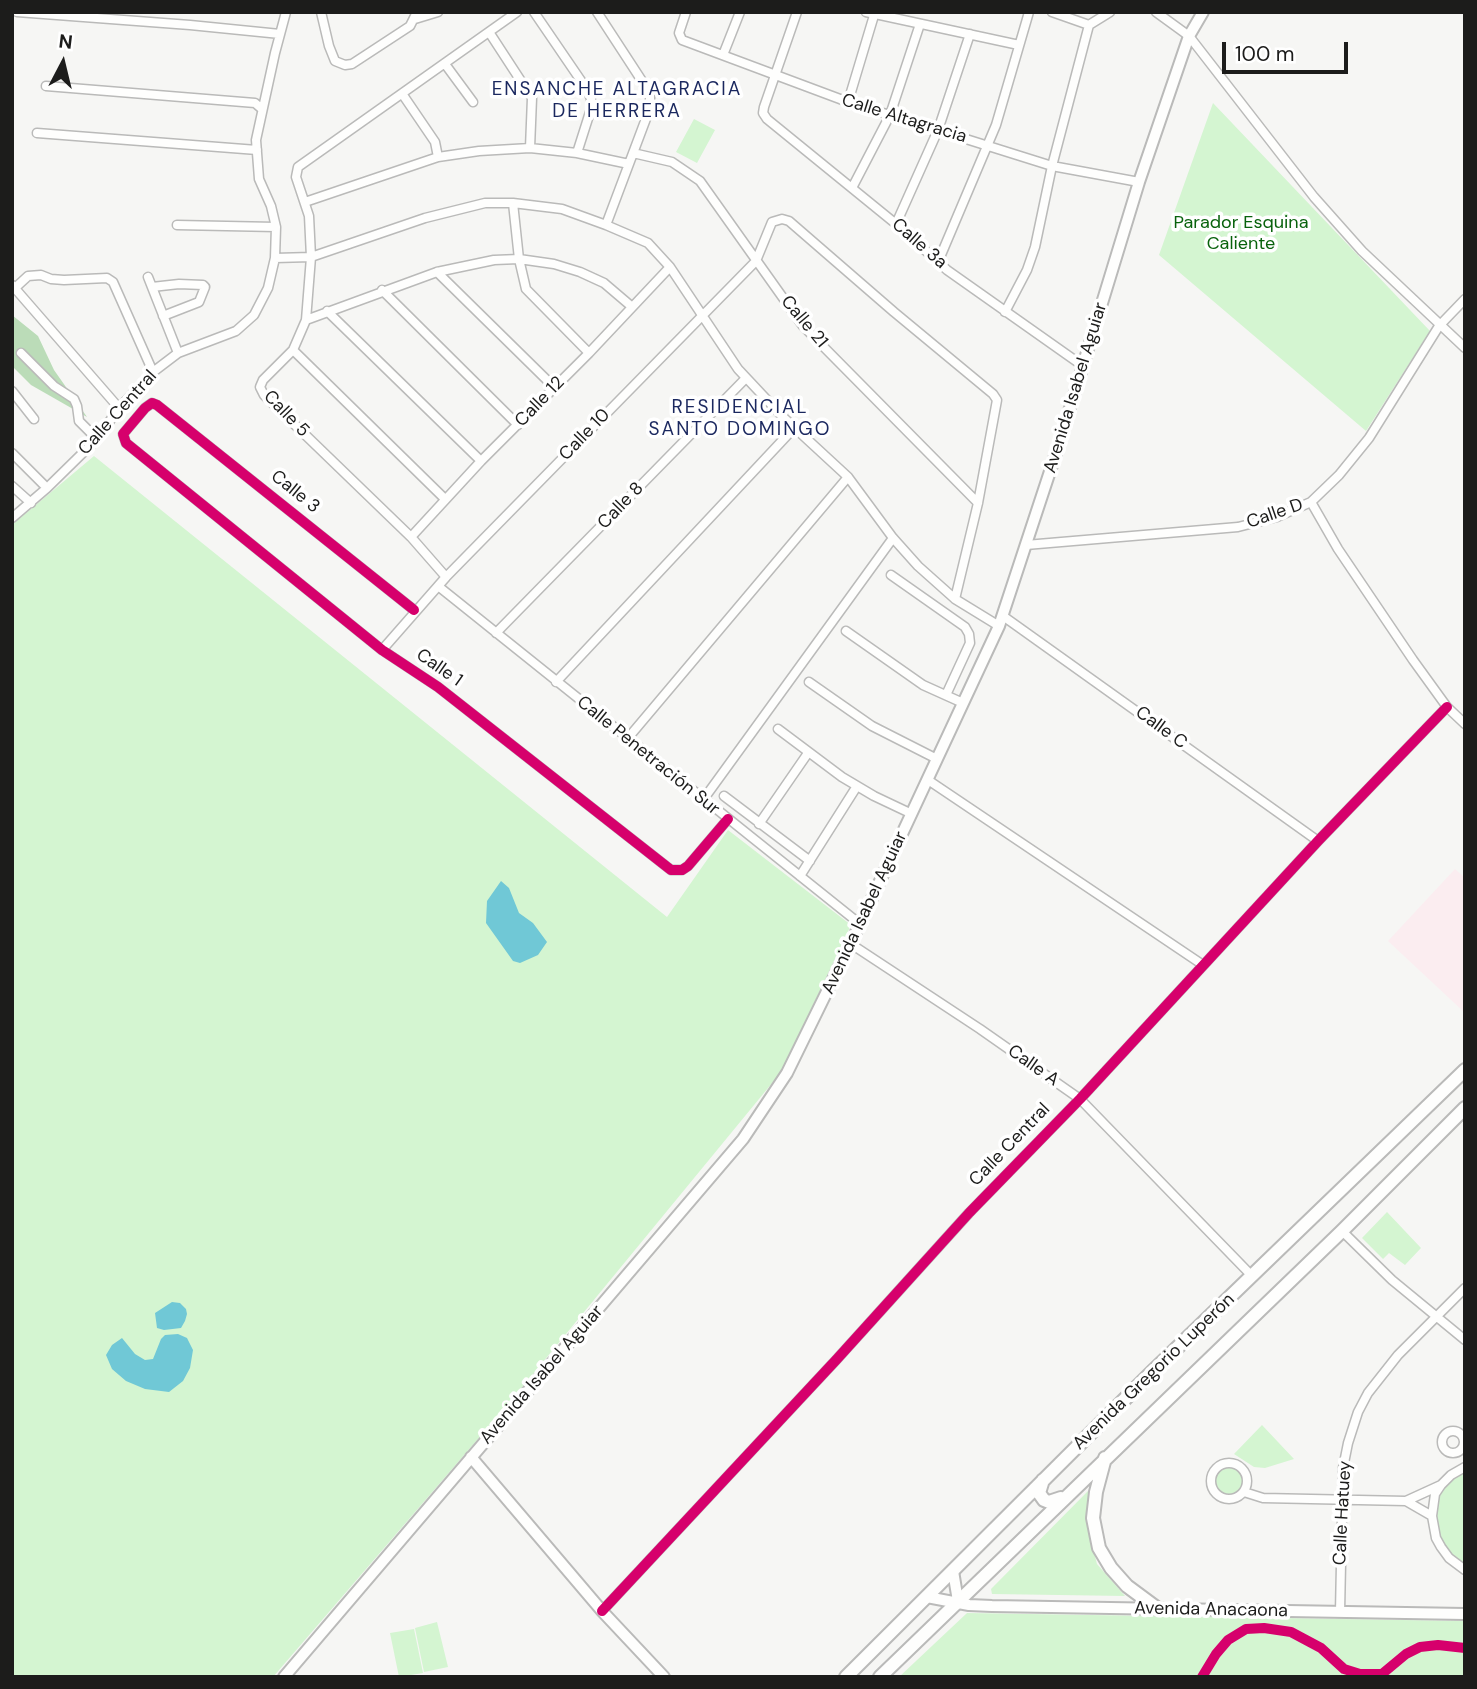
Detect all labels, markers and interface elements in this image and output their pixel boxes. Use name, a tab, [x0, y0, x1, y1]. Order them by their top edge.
north arrow	[28, 28, 98, 98]
text: N	[57, 28, 74, 55]
scale bar	[1225, 28, 1351, 72]
text: 100 m	[1235, 40, 1295, 68]
district label: ENSANCHE ALTAGRACIA DE HERRERA	[494, 79, 740, 123]
street label: Calle Altagracia	[839, 90, 969, 148]
park label: Parador Esquina Caliente	[1174, 212, 1308, 255]
street label: Calle 3a	[887, 214, 951, 274]
street label: Calle 21	[776, 291, 832, 353]
street label: Avenida Isabel Aguiar	[1040, 300, 1112, 476]
street label: Calle Central	[74, 366, 162, 460]
street label: Calle 12	[511, 372, 569, 432]
street label: Calle 5	[259, 386, 313, 442]
district label: RESIDENCIAL SANTO DOMINGO	[650, 397, 830, 441]
street label: Calle 10	[555, 405, 615, 465]
street label: Calle 3	[266, 466, 324, 518]
street label: Calle 8	[594, 478, 648, 534]
street label: Calle D	[1244, 494, 1306, 534]
street label: Calle 1	[412, 644, 466, 692]
street label: Calle Penetración Sur	[572, 692, 724, 820]
street label: Calle C	[1131, 702, 1191, 754]
street label: Avenida Isabel Aguiar	[818, 828, 912, 998]
street label: Calle A	[1003, 1041, 1063, 1091]
street label: Calle Central	[965, 1099, 1055, 1191]
street label: Avenida Gregorio Luperón	[1069, 1289, 1239, 1455]
street label: Avenida Isabel Aguiar	[476, 1301, 608, 1449]
street label: Calle Hatuey	[1329, 1460, 1357, 1566]
street label: Avenida Anacaona	[1134, 1598, 1288, 1622]

